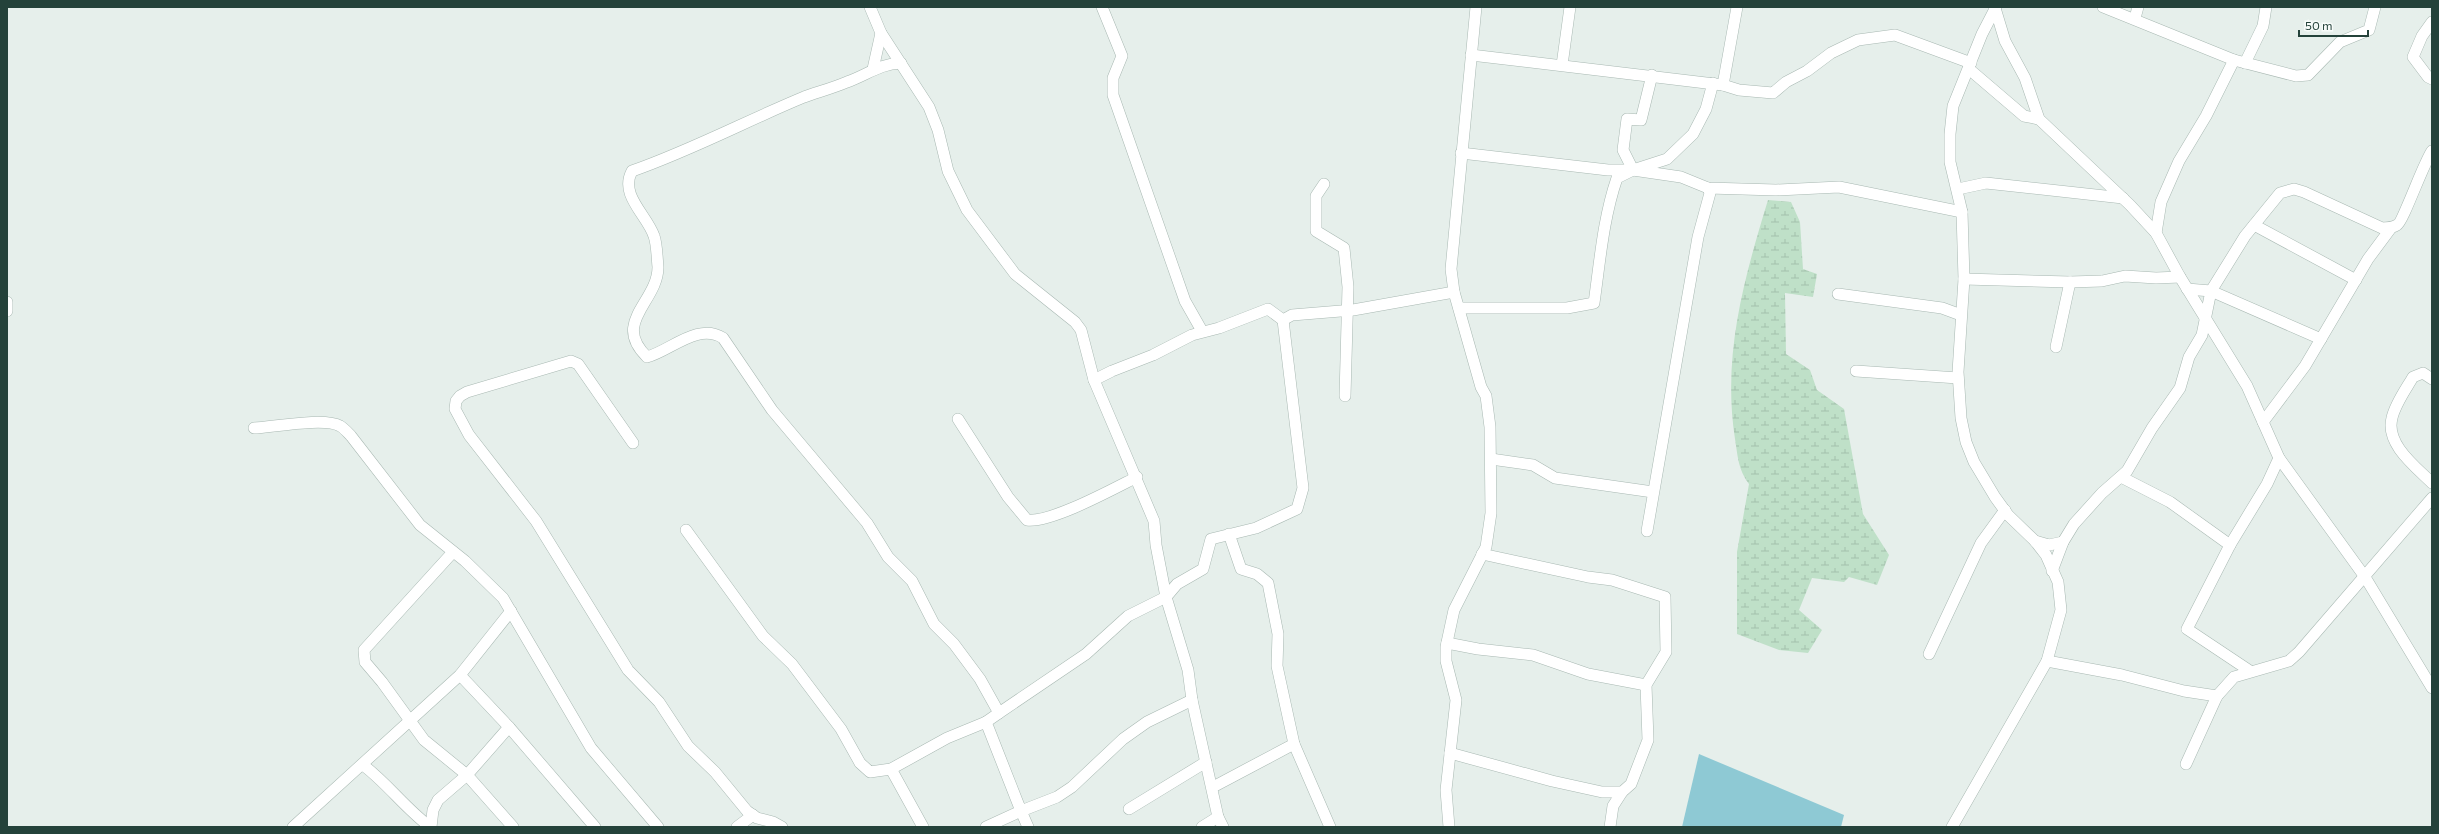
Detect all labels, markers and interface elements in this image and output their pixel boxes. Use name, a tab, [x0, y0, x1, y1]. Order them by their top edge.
scale bar	[2299, 12, 2368, 38]
text: 50 m	[2305, 18, 2333, 32]

